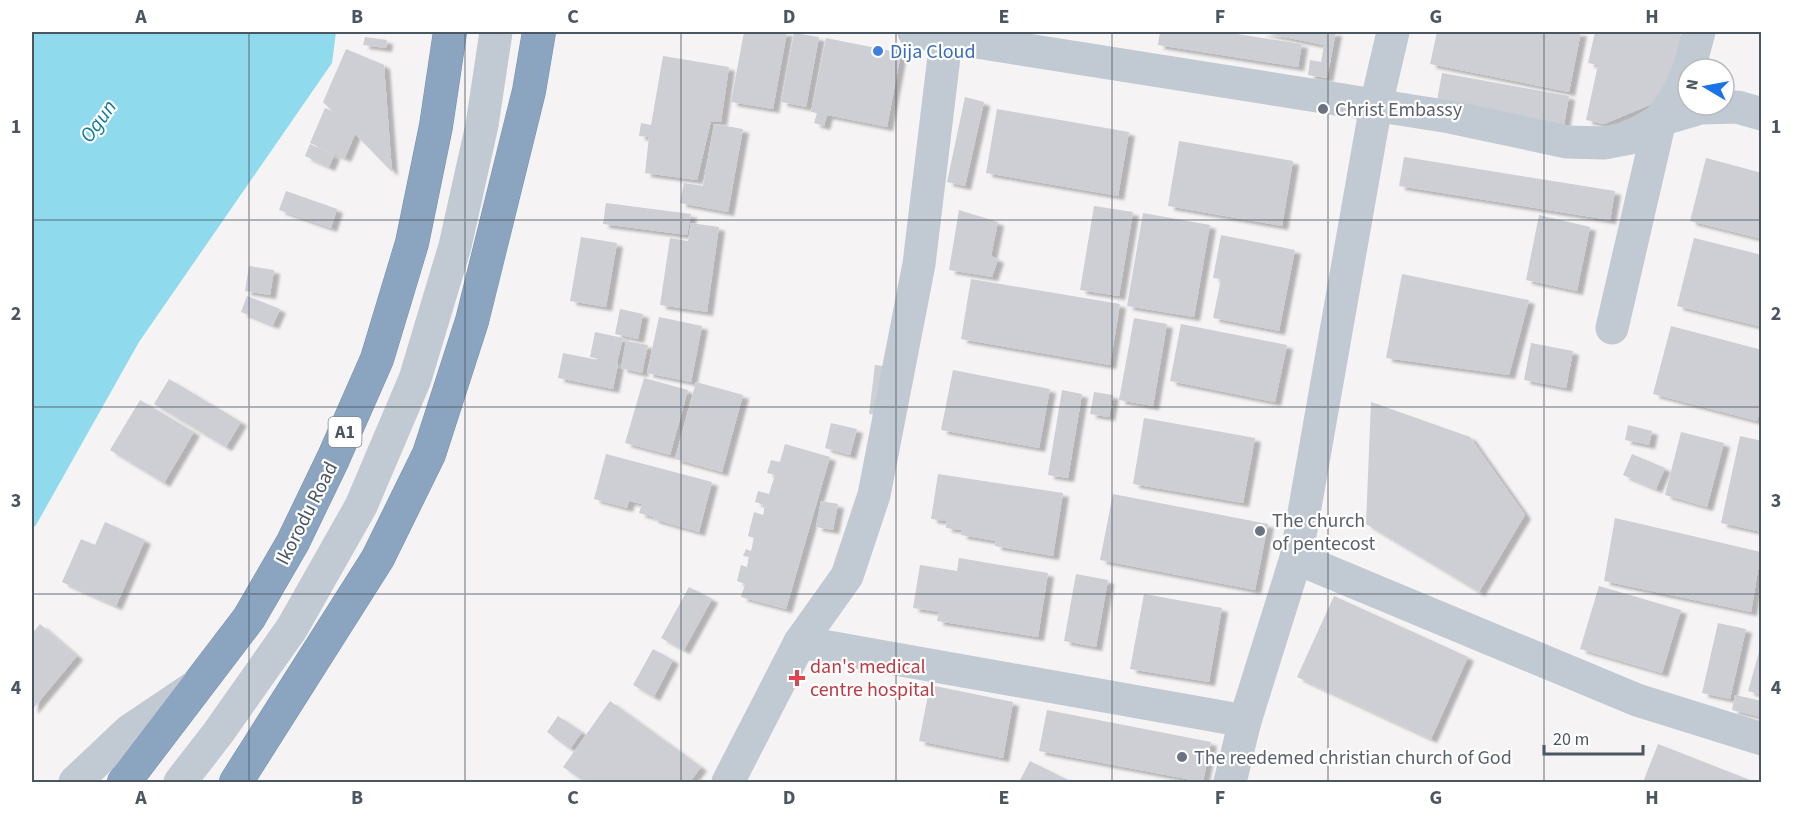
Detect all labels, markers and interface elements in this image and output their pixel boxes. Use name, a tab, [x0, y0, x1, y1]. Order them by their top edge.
text: A	[134, 3, 147, 31]
text: B	[351, 3, 363, 31]
text: C	[567, 3, 579, 31]
text: D	[783, 3, 795, 31]
text: E	[999, 3, 1009, 31]
text: F	[1215, 3, 1225, 31]
text: G	[1430, 3, 1442, 31]
text: H	[1645, 3, 1659, 31]
place label: Dija Cloud	[890, 38, 976, 66]
marker: Dija Cloud	[871, 44, 885, 58]
north arrow	[1676, 57, 1736, 117]
text: N	[1680, 77, 1704, 92]
water label: Ogun	[72, 93, 124, 149]
place label: Christ Embassy	[1335, 96, 1463, 124]
marker: Christ Embassy	[1316, 102, 1330, 116]
text: 1	[11, 113, 21, 141]
text: 1	[1771, 113, 1781, 141]
text: 2	[11, 300, 21, 328]
text: 2	[1771, 300, 1781, 328]
road number: A1	[328, 417, 362, 447]
street label: Ikorodu Road	[269, 457, 345, 570]
text: 3	[11, 487, 21, 515]
text: 3	[1771, 487, 1781, 515]
place label: The church of pentecost	[1272, 507, 1375, 558]
marker: The church of pentecost	[1253, 524, 1267, 538]
place label: dan's medical centre hospital	[810, 653, 935, 704]
marker: dan's medical centre hospital	[788, 669, 806, 687]
text: 4	[11, 674, 22, 702]
text: 4	[1771, 674, 1782, 702]
scale bar	[1544, 718, 1643, 756]
text: 20 m	[1553, 727, 1589, 752]
place label: The reedemed christian church of God	[1194, 744, 1512, 772]
marker: The reedemed christian church of God	[1175, 750, 1189, 764]
text: A	[134, 784, 147, 812]
text: B	[351, 784, 363, 812]
text: C	[567, 784, 579, 812]
text: D	[783, 784, 795, 812]
text: E	[999, 784, 1009, 812]
text: F	[1215, 784, 1225, 812]
text: G	[1430, 784, 1442, 812]
text: H	[1645, 784, 1659, 812]

